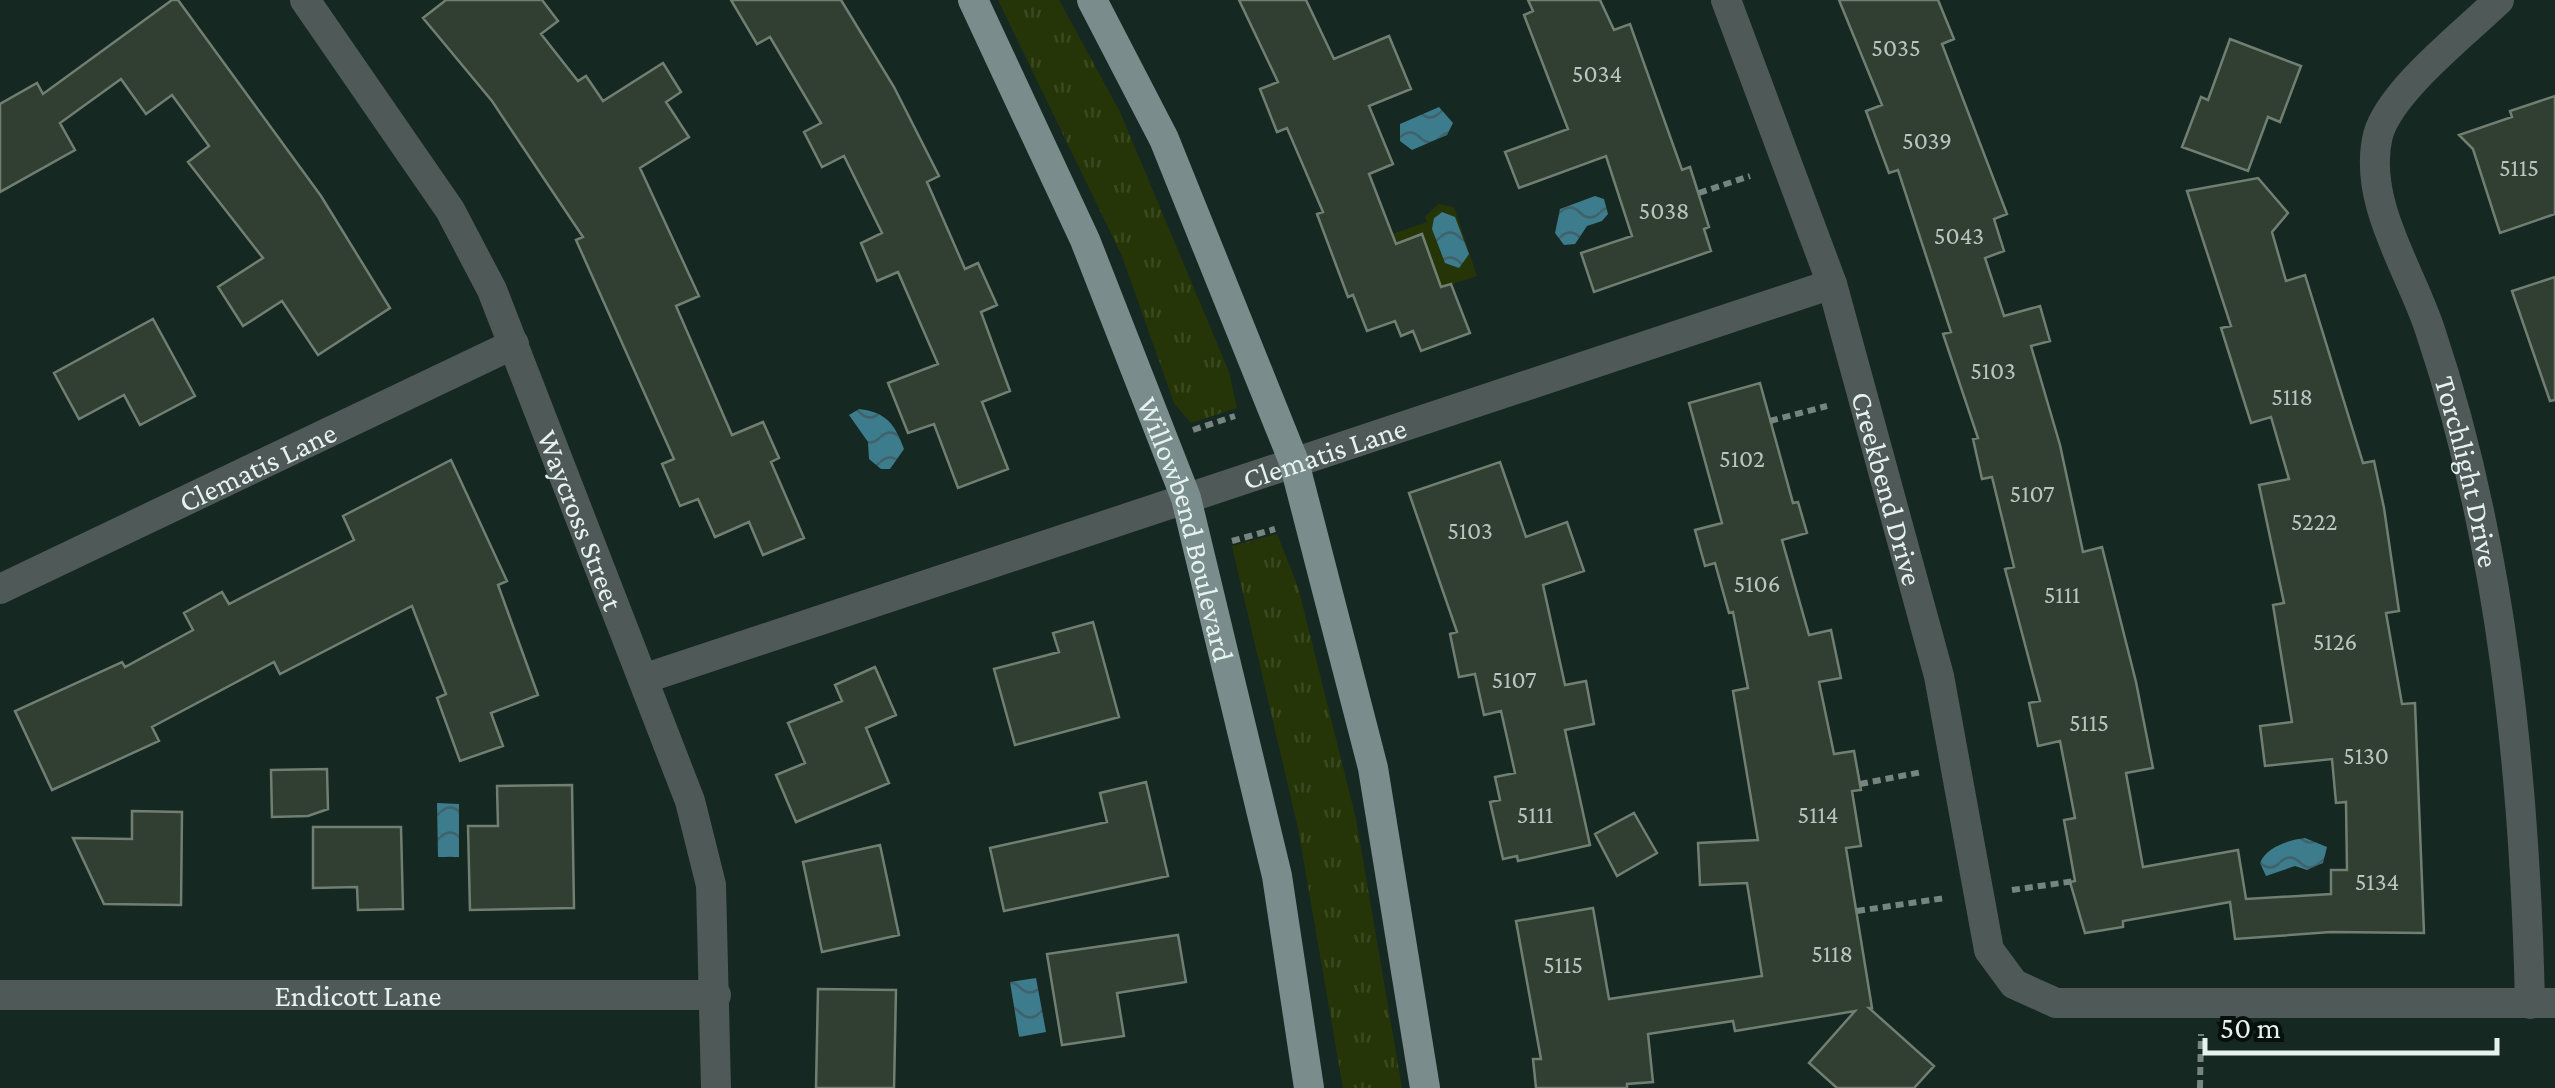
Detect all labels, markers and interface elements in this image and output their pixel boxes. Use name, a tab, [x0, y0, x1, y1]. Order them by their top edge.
house number: 5035	[1871, 34, 1921, 61]
house number: 5034	[1572, 60, 1622, 87]
house number: 5039	[1902, 127, 1952, 154]
house number: 5115	[2499, 154, 2539, 181]
house number: 5038	[1638, 197, 1690, 224]
house number: 5043	[1934, 222, 1984, 249]
house number: 5103	[1970, 357, 2016, 384]
street label: Torchlight Drive	[2429, 372, 2506, 570]
house number: 5118	[2271, 383, 2313, 410]
street label: Creekbend Drive	[1846, 388, 1930, 589]
street label: Willowbend Boulevard	[1131, 392, 1241, 665]
street label: Clematis Lane	[1238, 410, 1410, 495]
street label: Clematis Lane	[173, 415, 341, 518]
street label: Waycross Street	[531, 425, 631, 616]
house number: 5102	[1719, 445, 1765, 472]
house number: 5107	[2009, 480, 2055, 507]
house number: 5222	[2291, 508, 2337, 535]
house number: 5103	[1447, 517, 1493, 544]
house number: 5106	[1734, 570, 1780, 597]
house number: 5111	[2044, 581, 2080, 608]
house number: 5126	[2313, 628, 2357, 655]
house number: 5107	[1491, 666, 1537, 693]
house number: 5115	[2069, 709, 2109, 736]
house number: 5130	[2343, 742, 2389, 769]
house number: 5111	[1517, 801, 1553, 828]
house number: 5114	[1797, 801, 1839, 828]
house number: 5134	[2355, 868, 2399, 895]
house number: 5118	[1811, 940, 1853, 967]
house number: 5115	[1543, 951, 1583, 978]
street label: Endicott Lane	[275, 979, 441, 1012]
scale bar	[2205, 993, 2498, 1055]
text: 50 m	[2220, 1011, 2281, 1044]

